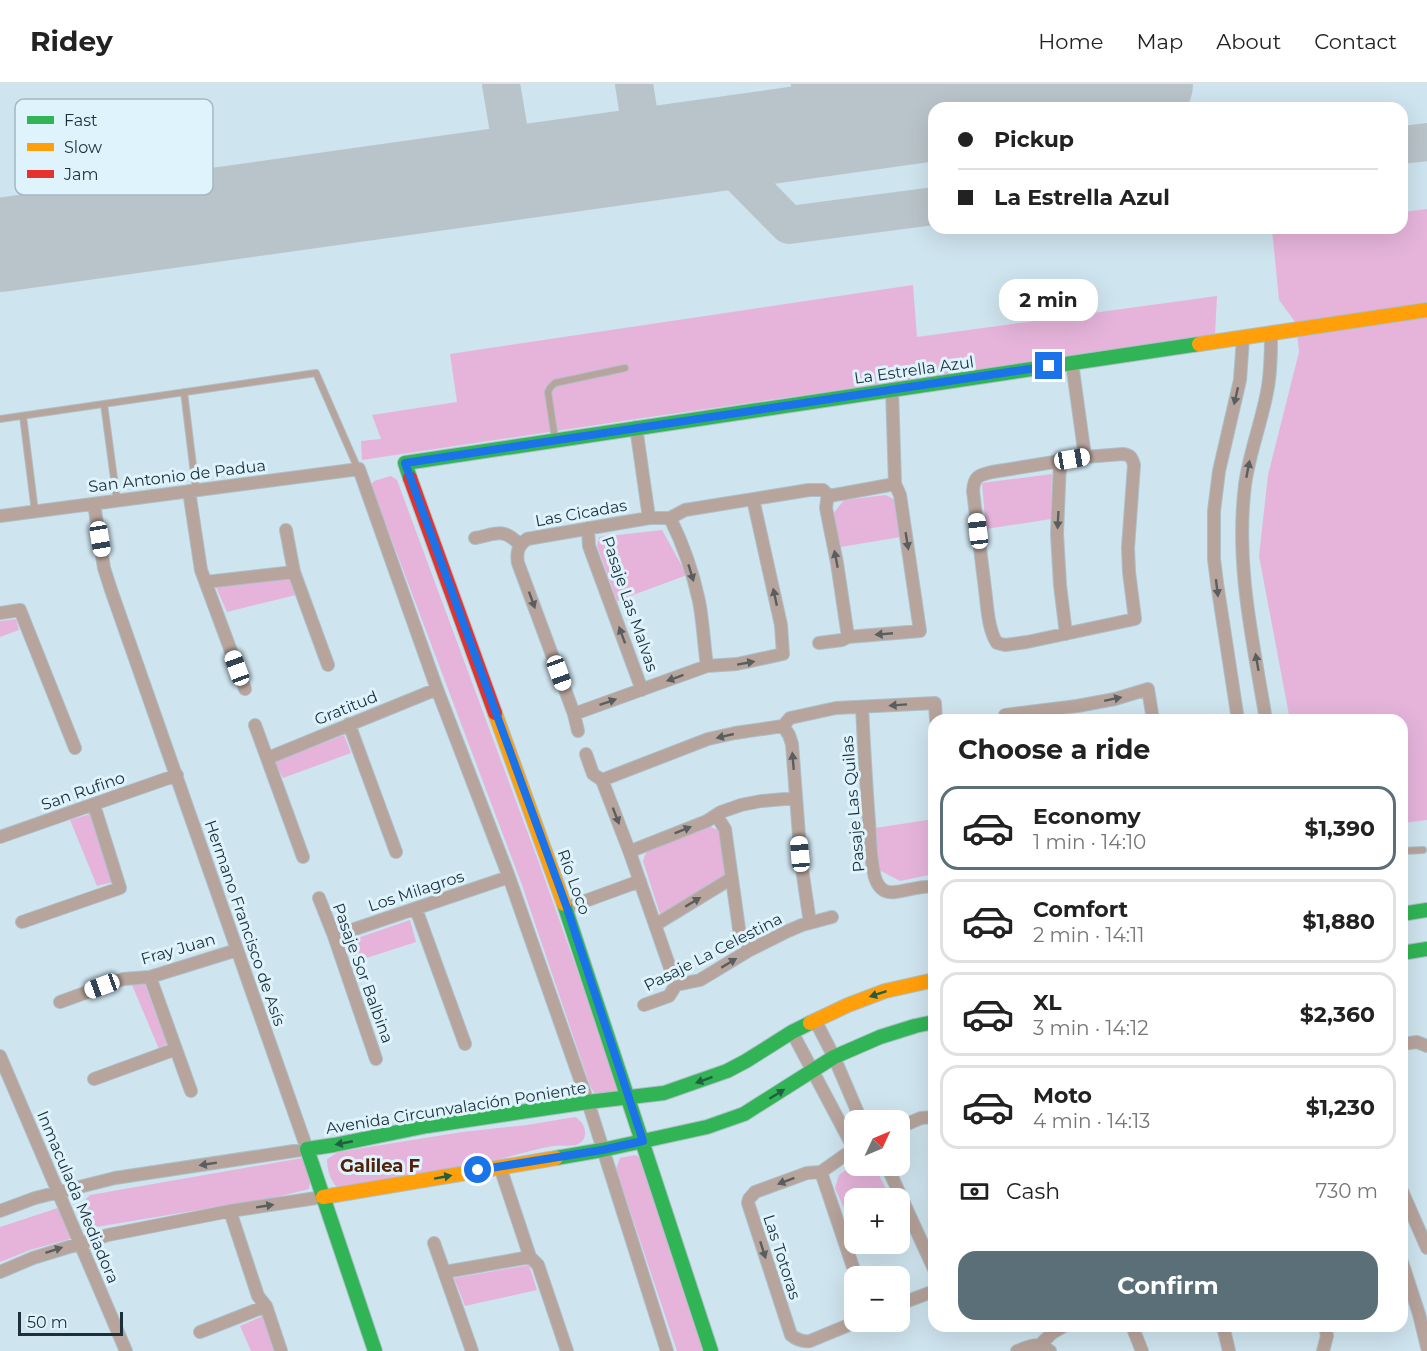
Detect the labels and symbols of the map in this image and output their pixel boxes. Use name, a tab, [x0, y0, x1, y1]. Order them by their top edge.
legend	[15, 99, 213, 195]
text: Fast	[64, 111, 98, 130]
text: Slow	[64, 138, 102, 157]
text: Jam	[63, 165, 98, 184]
callout: 2 min	[1000, 279, 1098, 321]
street label: La Estrella Azul	[853, 352, 975, 388]
route end	[1035, 352, 1062, 379]
one-way arrow	[1231, 386, 1241, 405]
car	[1053, 447, 1091, 471]
street label: San Antonio de Padua	[87, 456, 267, 496]
one-way arrow	[1244, 459, 1253, 478]
street label: Las Cicadas	[534, 496, 629, 530]
one-way arrow	[1053, 510, 1062, 529]
car	[967, 512, 989, 550]
car	[88, 520, 112, 558]
one-way arrow	[902, 532, 911, 551]
street label: Pasaje Las Malvas	[598, 534, 662, 674]
one-way arrow	[831, 549, 840, 568]
one-way arrow	[687, 564, 696, 582]
one-way arrow	[1213, 579, 1222, 598]
one-way arrow	[770, 587, 780, 606]
one-way arrow	[528, 591, 538, 609]
one-way arrow	[616, 626, 626, 644]
one-way arrow	[875, 629, 894, 639]
car	[222, 648, 252, 688]
car	[544, 653, 574, 693]
one-way arrow	[1252, 653, 1261, 672]
one-way arrow	[736, 658, 755, 667]
one-way arrow	[666, 674, 684, 683]
street label: Gratitud	[312, 687, 380, 729]
one-way arrow	[1104, 694, 1123, 703]
one-way arrow	[599, 696, 617, 706]
one-way arrow	[889, 700, 908, 710]
one-way arrow	[716, 731, 734, 741]
street label: Pasaje Las Quilas	[838, 735, 868, 873]
one-way arrow	[788, 751, 798, 770]
street label: San Rufino	[39, 768, 127, 814]
one-way arrow	[611, 808, 621, 826]
street label: Hermano Francisco de Asís	[201, 818, 289, 1029]
one-way arrow	[675, 825, 693, 835]
car	[789, 835, 811, 873]
street label: Río Loco	[553, 847, 595, 917]
street label: Los Milagros	[366, 867, 467, 915]
one-way arrow	[685, 896, 701, 907]
street label: Pasaje Sor Balbina	[329, 900, 397, 1046]
street label: Pasaje La Celestina	[641, 909, 785, 995]
street label: Fray Juan	[138, 929, 218, 969]
one-way arrow	[721, 957, 737, 968]
car	[82, 971, 122, 1001]
one-way arrow	[869, 990, 887, 999]
one-way arrow	[695, 1076, 713, 1086]
street label: Avenida Circunvalación Poniente	[324, 1078, 588, 1138]
one-way arrow	[769, 1089, 785, 1100]
street label: Inmaculada Mediadora	[33, 1108, 123, 1286]
north arrow	[844, 1110, 910, 1176]
one-way arrow	[334, 1139, 353, 1148]
district label: Galilea F	[340, 1155, 421, 1177]
route start	[464, 1156, 491, 1183]
one-way arrow	[198, 1160, 217, 1169]
one-way arrow	[434, 1172, 453, 1181]
one-way arrow	[776, 1176, 794, 1186]
one-way arrow	[255, 1201, 274, 1210]
street label: Las Totoras	[759, 1212, 805, 1302]
one-way arrow	[759, 1241, 768, 1259]
one-way arrow	[45, 1245, 63, 1255]
scale bar	[18, 1309, 123, 1336]

